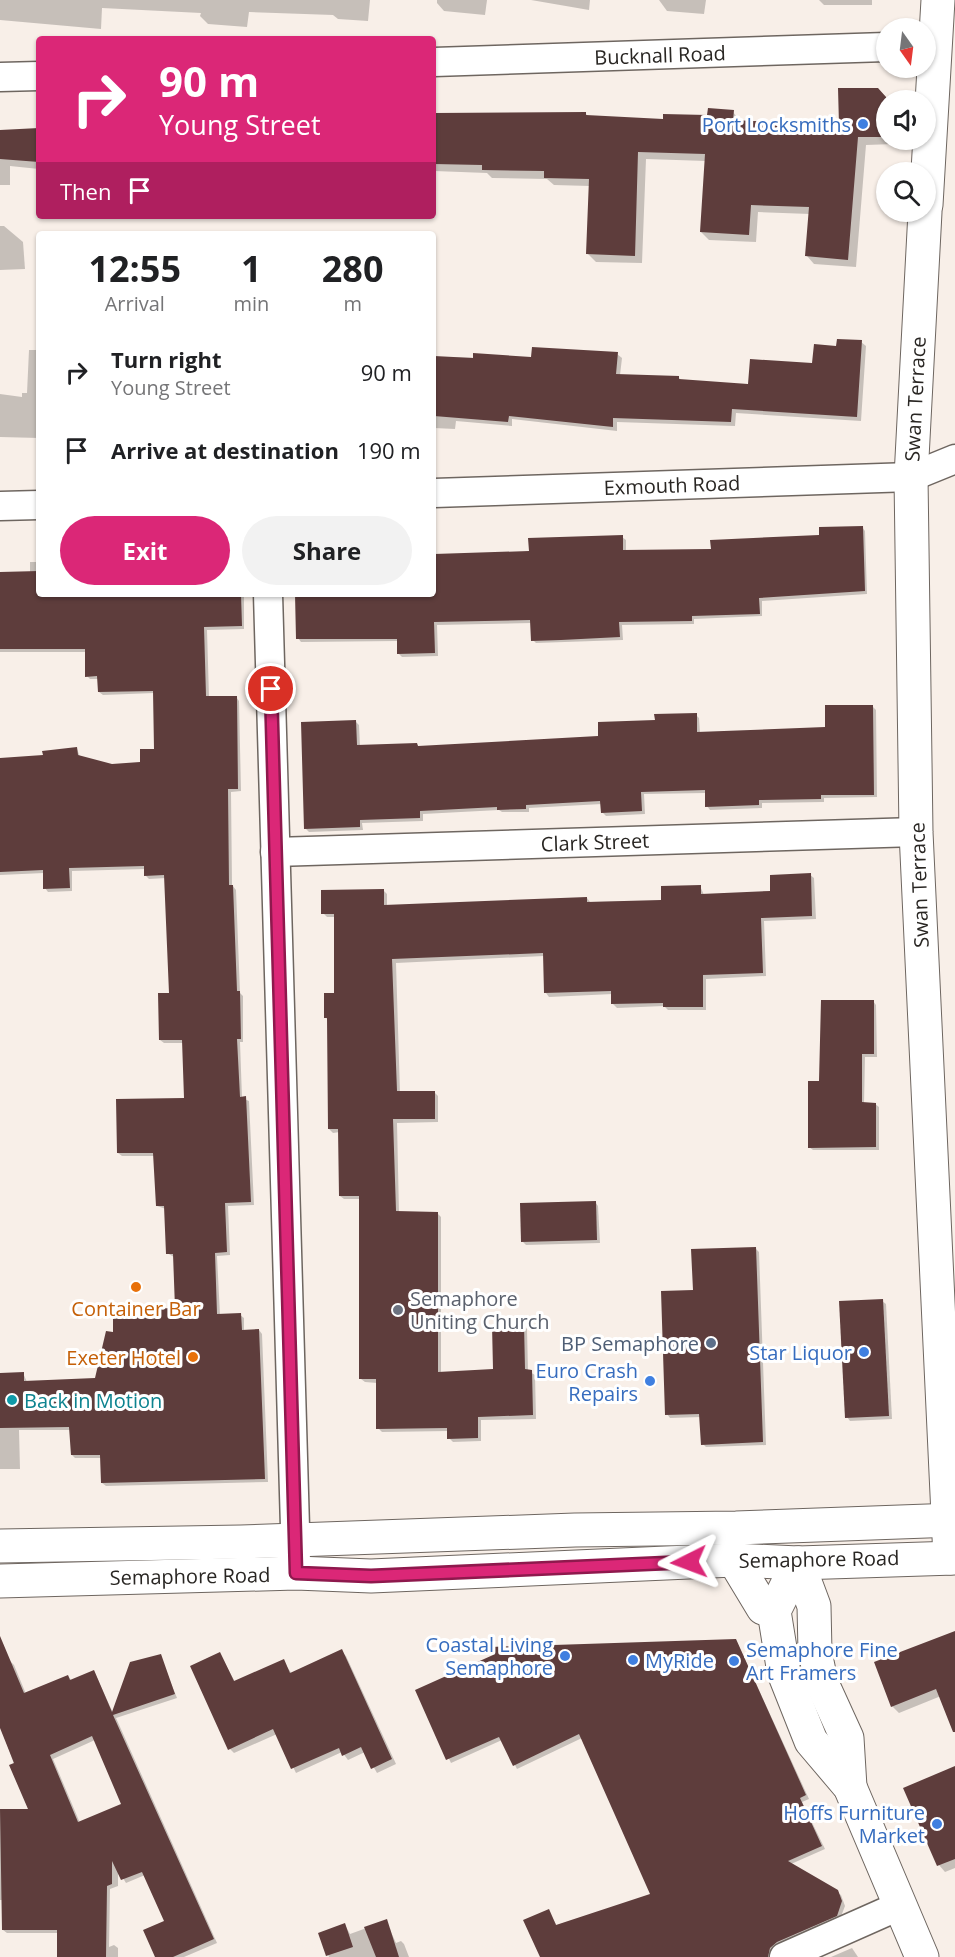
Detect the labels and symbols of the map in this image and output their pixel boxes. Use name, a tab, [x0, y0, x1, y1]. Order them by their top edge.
north arrow	[876, 18, 936, 78]
street label: Bucknall Road	[594, 39, 726, 71]
place label: Port Locksmiths	[702, 111, 851, 138]
marker: Port Locksmiths	[856, 117, 870, 131]
street label: Swan Terrace	[898, 336, 932, 462]
street label: Exmouth Road	[603, 469, 741, 501]
pin	[245, 663, 296, 714]
street label: Swan Terrace	[903, 822, 935, 948]
street label: Clark Street	[540, 827, 650, 857]
marker: Container Bar	[129, 1280, 143, 1294]
place label: Semaphore Uniting Church	[410, 1285, 550, 1335]
place label: Container Bar	[71, 1295, 201, 1322]
marker: Semaphore Uniting Church	[391, 1303, 405, 1317]
place label: BP Semaphore	[561, 1330, 699, 1357]
marker: BP Semaphore	[704, 1336, 718, 1350]
place label: Star Liquor	[749, 1339, 852, 1366]
place label: Exeter Hotel	[66, 1344, 181, 1371]
marker: Star Liquor	[857, 1345, 871, 1359]
marker: Exeter Hotel	[186, 1350, 200, 1364]
place label: Euro Crash Repairs	[536, 1357, 638, 1407]
marker: Euro Crash Repairs	[643, 1374, 657, 1388]
place label: Back in Motion	[24, 1387, 162, 1414]
marker: Back in Motion	[5, 1393, 19, 1407]
position arrow	[657, 1530, 721, 1594]
street label: Semaphore Road	[738, 1544, 900, 1574]
street label: Semaphore Road	[109, 1561, 271, 1591]
place label: Coastal Living Semaphore	[426, 1631, 553, 1681]
place label: Semaphore Fine Art Framers	[746, 1636, 898, 1686]
place label: MyRide	[645, 1647, 714, 1674]
marker: Coastal Living Semaphore	[558, 1649, 572, 1663]
marker: MyRide	[626, 1653, 640, 1667]
marker: Semaphore Fine Art Framers	[727, 1654, 741, 1668]
place label: Hoffs Furniture Market	[783, 1799, 925, 1849]
marker: Hoffs Furniture Market	[930, 1817, 944, 1831]

